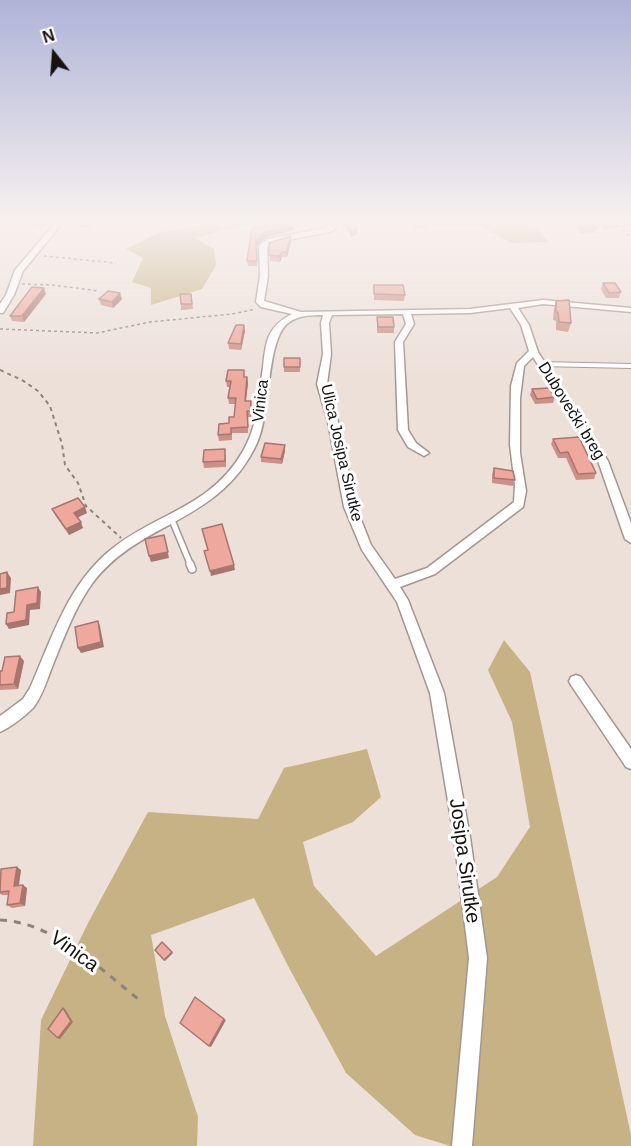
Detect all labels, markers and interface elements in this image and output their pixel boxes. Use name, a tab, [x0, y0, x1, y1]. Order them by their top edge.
north arrow	[24, 24, 84, 84]
text: N	[41, 26, 57, 46]
street label: Dubovečki breg	[533, 359, 609, 463]
street label: Vinica	[249, 378, 273, 424]
street label: Ulica Josipa Sirutke	[316, 382, 366, 524]
street label: Josipa Sirutke	[443, 797, 485, 925]
street label: Vinica	[45, 926, 103, 978]

